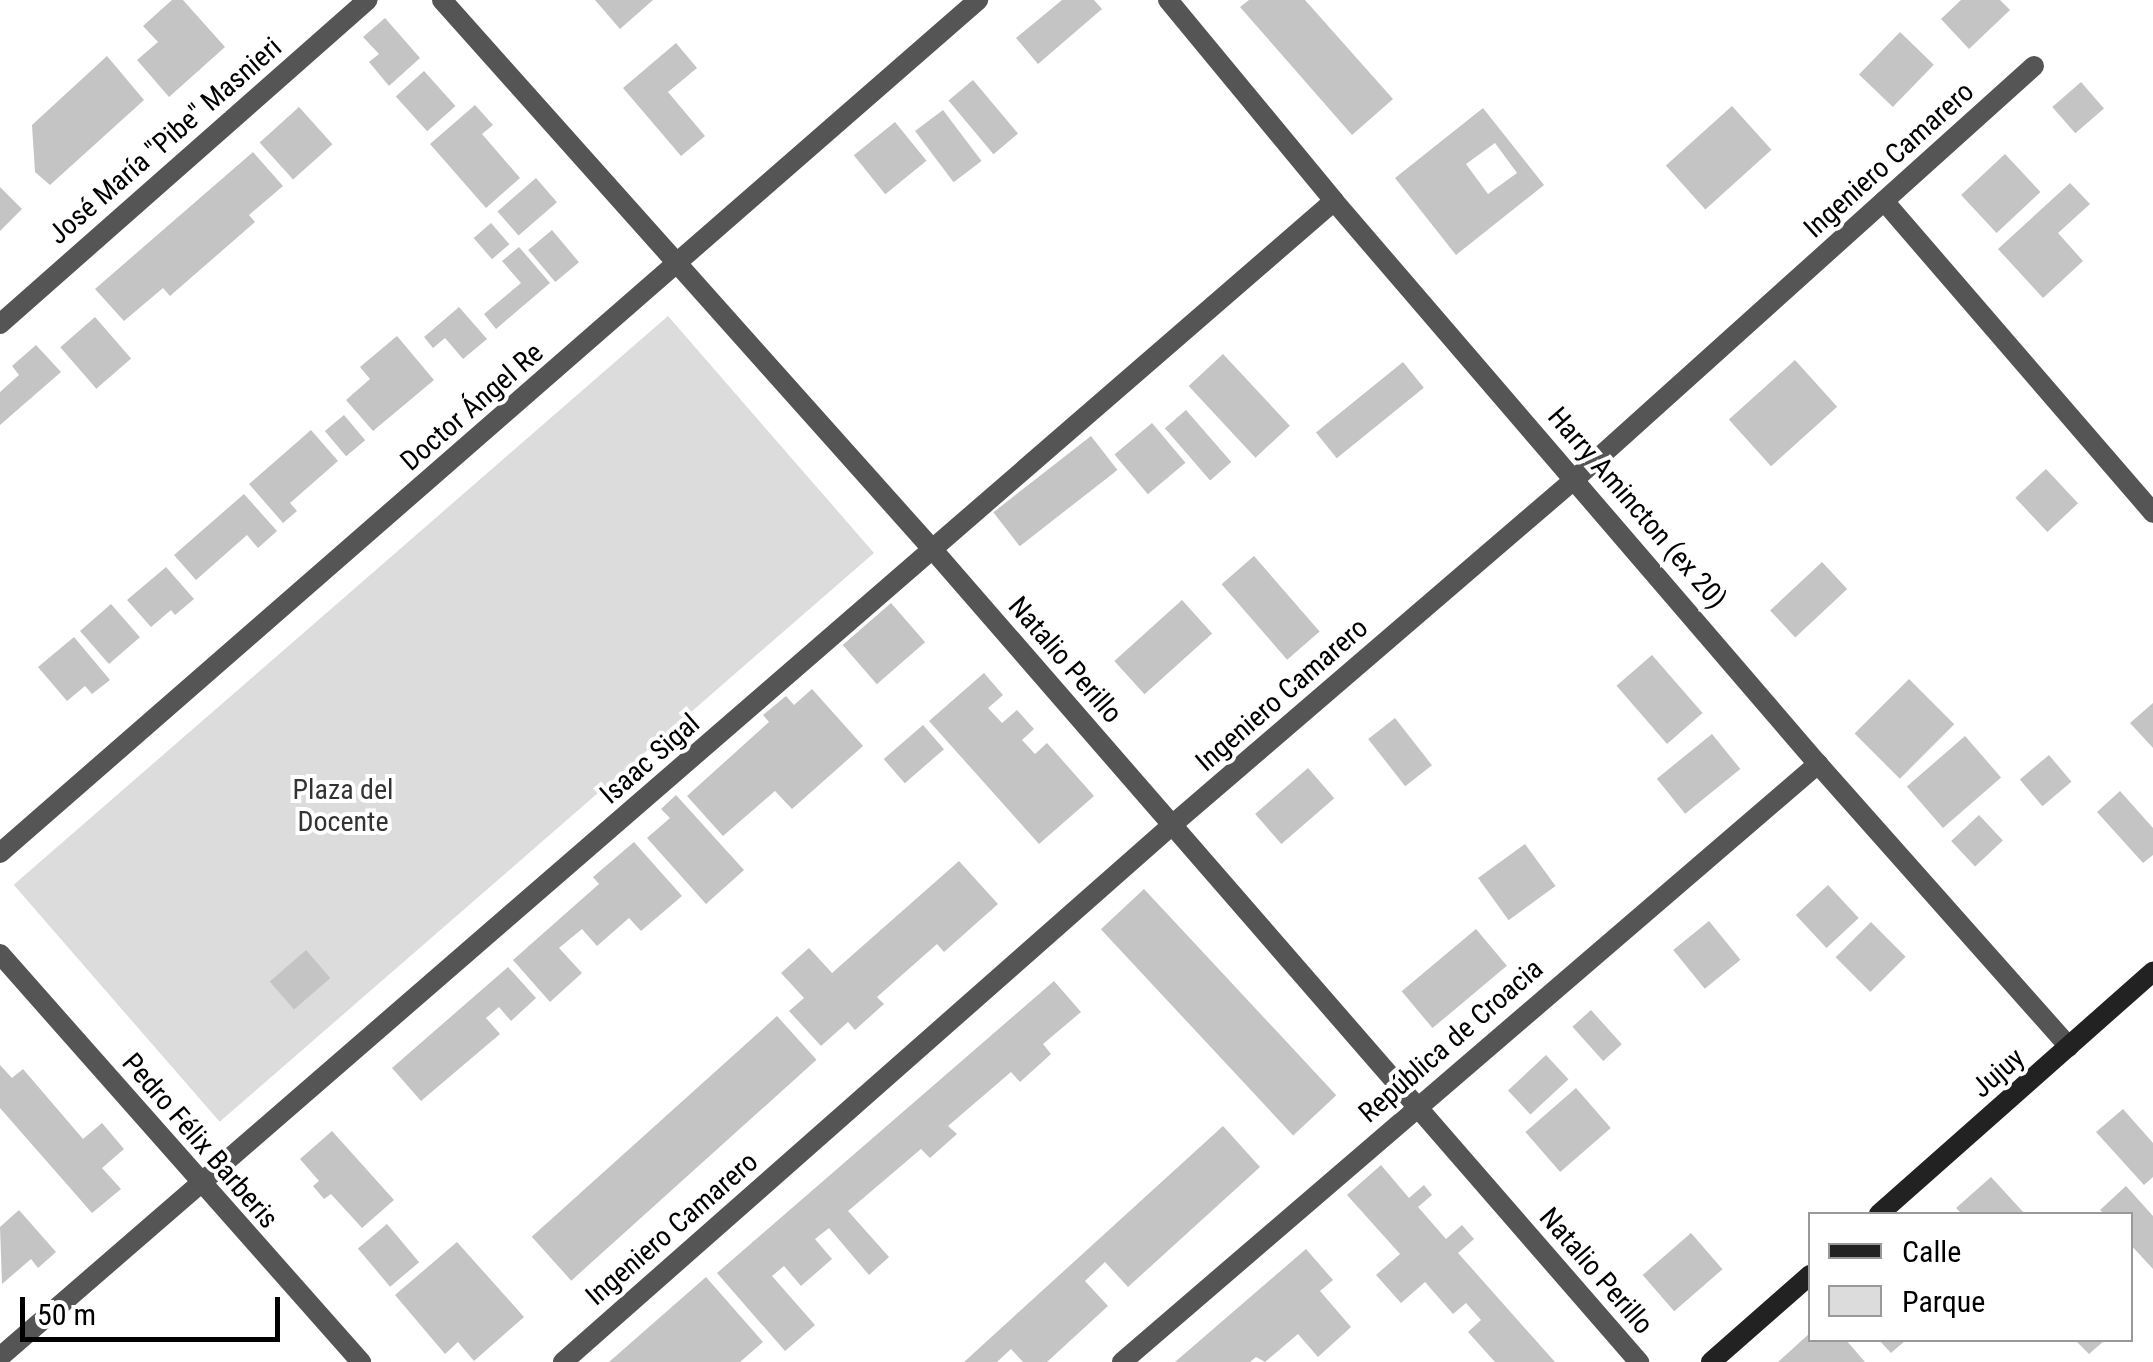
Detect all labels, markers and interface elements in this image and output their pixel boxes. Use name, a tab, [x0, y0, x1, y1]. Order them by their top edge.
street label: José María "Pibe" Masnieri	[42, 31, 288, 251]
street label: Ingeniero Camarero	[1797, 75, 1981, 245]
street label: Doctor Ángel Re	[394, 336, 550, 478]
street label: Harry Amincton (ex 20)	[1540, 401, 1734, 615]
street label: Natalio Perillo	[1001, 590, 1129, 730]
street label: Ingeniero Camarero	[1189, 611, 1375, 779]
street label: Isaac Sigal	[593, 707, 707, 811]
park label: Plaza del Docente	[293, 773, 393, 839]
street label: República de Croacia	[1352, 952, 1550, 1130]
street label: Jujuy	[1965, 1041, 2031, 1105]
street label: Pedro Félix Barberis	[115, 1047, 285, 1235]
street label: Ingeniero Camarero	[579, 1145, 765, 1313]
street label: Natalio Perillo	[1532, 1201, 1660, 1341]
legend	[1808, 1212, 2133, 1342]
text: Calle	[1902, 1234, 1961, 1269]
scale bar	[25, 1277, 285, 1339]
text: Parque	[1902, 1284, 1985, 1319]
text: 50 m	[37, 1297, 96, 1332]

